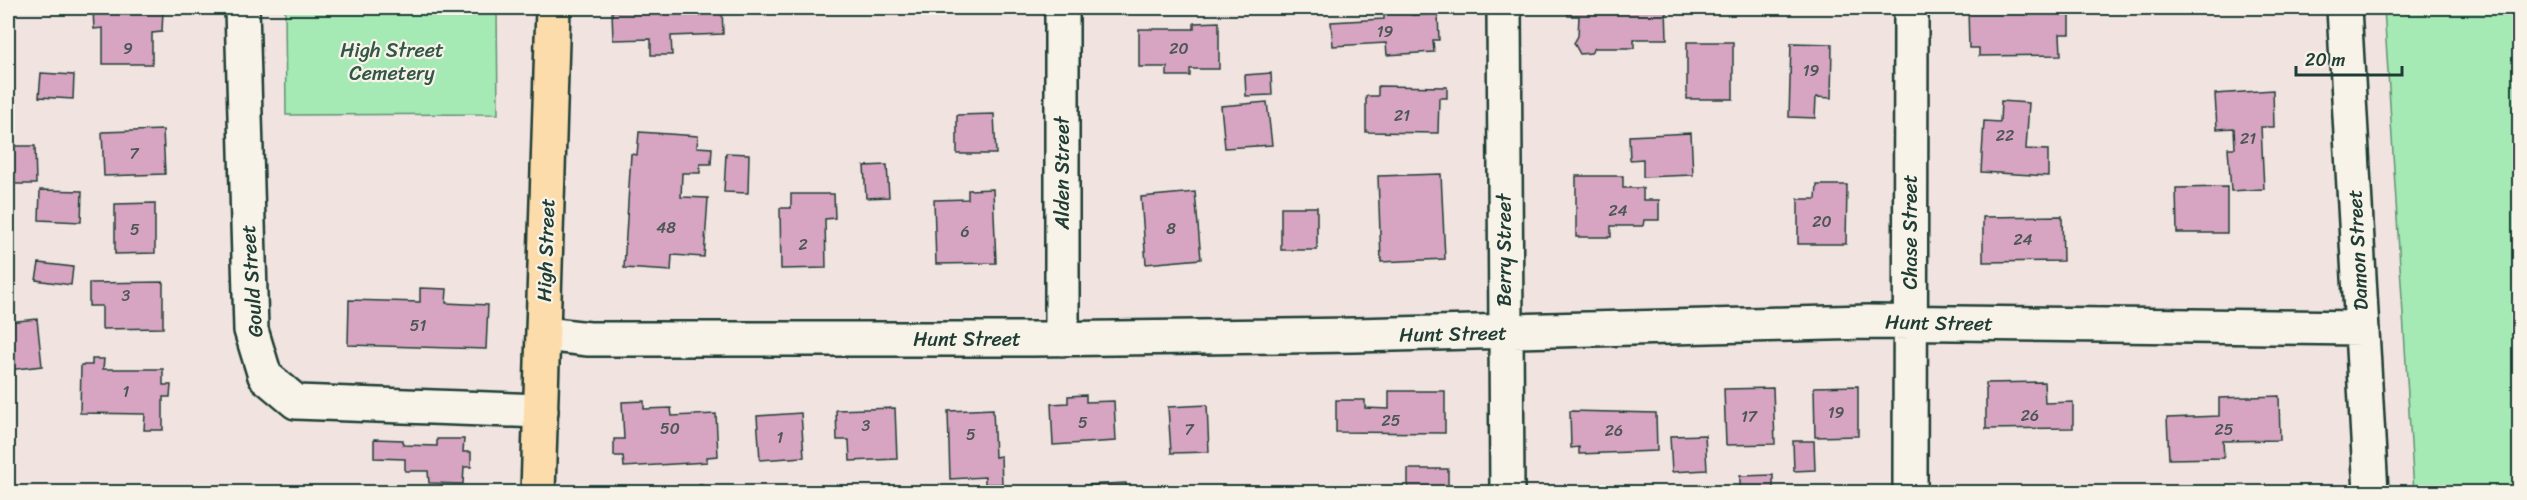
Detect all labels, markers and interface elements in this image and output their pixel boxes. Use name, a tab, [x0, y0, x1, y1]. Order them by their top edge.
house number: 19	[1377, 17, 1394, 46]
park label: High Street Cemetery	[340, 33, 444, 91]
house number: 9	[123, 34, 133, 63]
house number: 20	[1169, 34, 1189, 63]
scale bar	[2296, 39, 2402, 77]
text: 20 m	[2305, 44, 2345, 76]
house number: 19	[1803, 56, 1820, 85]
house number: 21	[1394, 101, 1410, 130]
street label: Alden Street	[1045, 115, 1080, 231]
house number: 22	[1996, 121, 2014, 150]
house number: 21	[2240, 124, 2256, 153]
house number: 7	[129, 139, 139, 168]
street label: Chase Street	[1893, 174, 1928, 290]
street label: Damon Street	[2337, 188, 2379, 311]
street label: Berry Street	[1487, 193, 1522, 306]
house number: 24	[1608, 196, 1628, 225]
street label: High Street	[527, 197, 565, 302]
house number: 20	[1812, 207, 1832, 236]
house number: 48	[656, 213, 676, 242]
house number: 8	[1166, 214, 1176, 243]
house number: 5	[130, 215, 140, 244]
house number: 6	[960, 217, 970, 246]
street label: Gould Street	[231, 223, 273, 339]
house number: 24	[2013, 225, 2033, 254]
house number: 2	[798, 230, 808, 259]
house number: 3	[122, 281, 131, 310]
street label: Hunt Street	[1885, 305, 1993, 341]
house number: 51	[410, 311, 426, 340]
street label: Hunt Street	[1399, 316, 1507, 352]
street label: Hunt Street	[913, 322, 1021, 357]
house number: 1	[123, 377, 130, 406]
house number: 19	[1828, 398, 1845, 427]
house number: 26	[2021, 401, 2039, 430]
house number: 17	[1741, 402, 1758, 431]
house number: 25	[1381, 406, 1401, 435]
house number: 5	[1078, 408, 1088, 437]
house number: 3	[862, 411, 871, 440]
house number: 50	[660, 414, 680, 443]
house number: 7	[1184, 415, 1194, 444]
house number: 25	[2214, 415, 2234, 444]
house number: 26	[1605, 416, 1623, 445]
house number: 5	[966, 420, 976, 449]
house number: 1	[777, 423, 784, 452]

